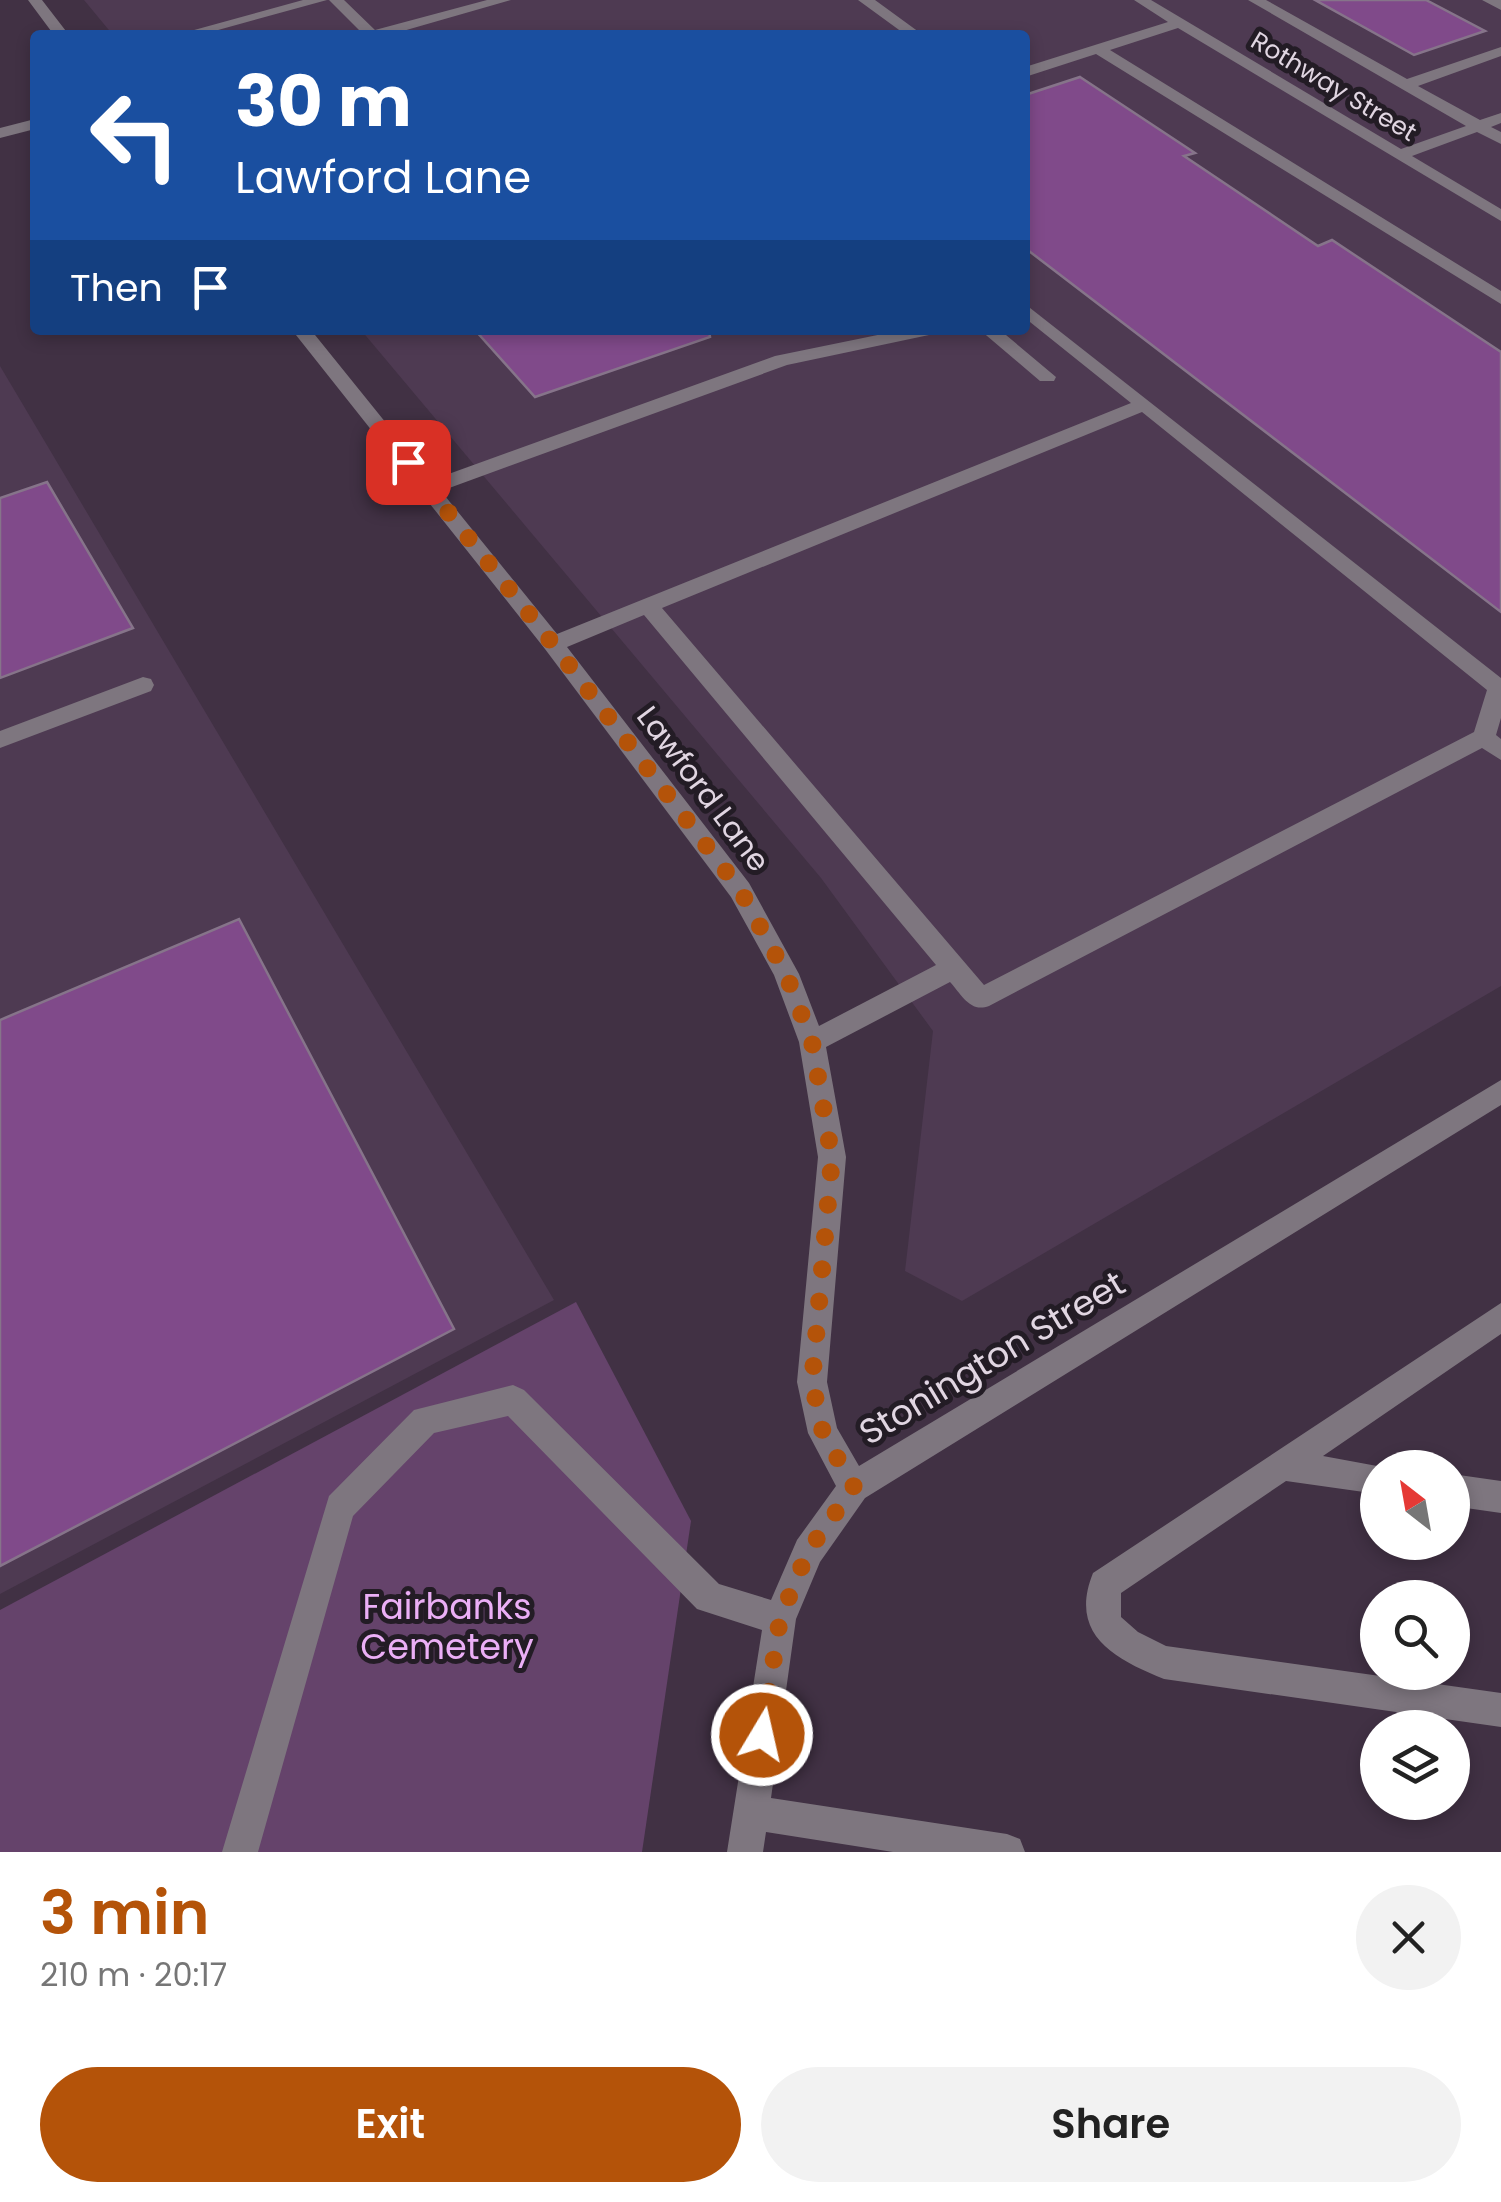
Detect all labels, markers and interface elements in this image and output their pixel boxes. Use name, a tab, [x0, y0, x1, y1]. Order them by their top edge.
street label: Rothway Street	[1244, 23, 1423, 150]
text: 30 m	[235, 52, 412, 151]
icon: left	[70, 70, 200, 200]
text: Lawford Lane	[235, 146, 531, 209]
icon: arrive	[183, 260, 238, 315]
text: Then	[70, 261, 163, 314]
pin	[366, 420, 451, 505]
icon: arrive	[381, 435, 436, 490]
street label: Lawford Lane	[627, 697, 780, 880]
street label: Stonington Street	[850, 1259, 1134, 1456]
north arrow	[1360, 1450, 1470, 1560]
map controls	[1360, 1450, 1470, 1820]
button: search	[1360, 1580, 1470, 1690]
park label: Fairbanks Cemetery	[360, 1582, 534, 1671]
position arrow	[710, 1683, 814, 1787]
button: layers	[1360, 1710, 1470, 1820]
text: 3 min	[40, 1871, 209, 1955]
button: close	[1356, 1885, 1461, 1990]
text: 210 m · 20:17	[40, 1952, 227, 1997]
button: Exit	[40, 2067, 741, 2182]
button: Share	[761, 2067, 1461, 2182]

